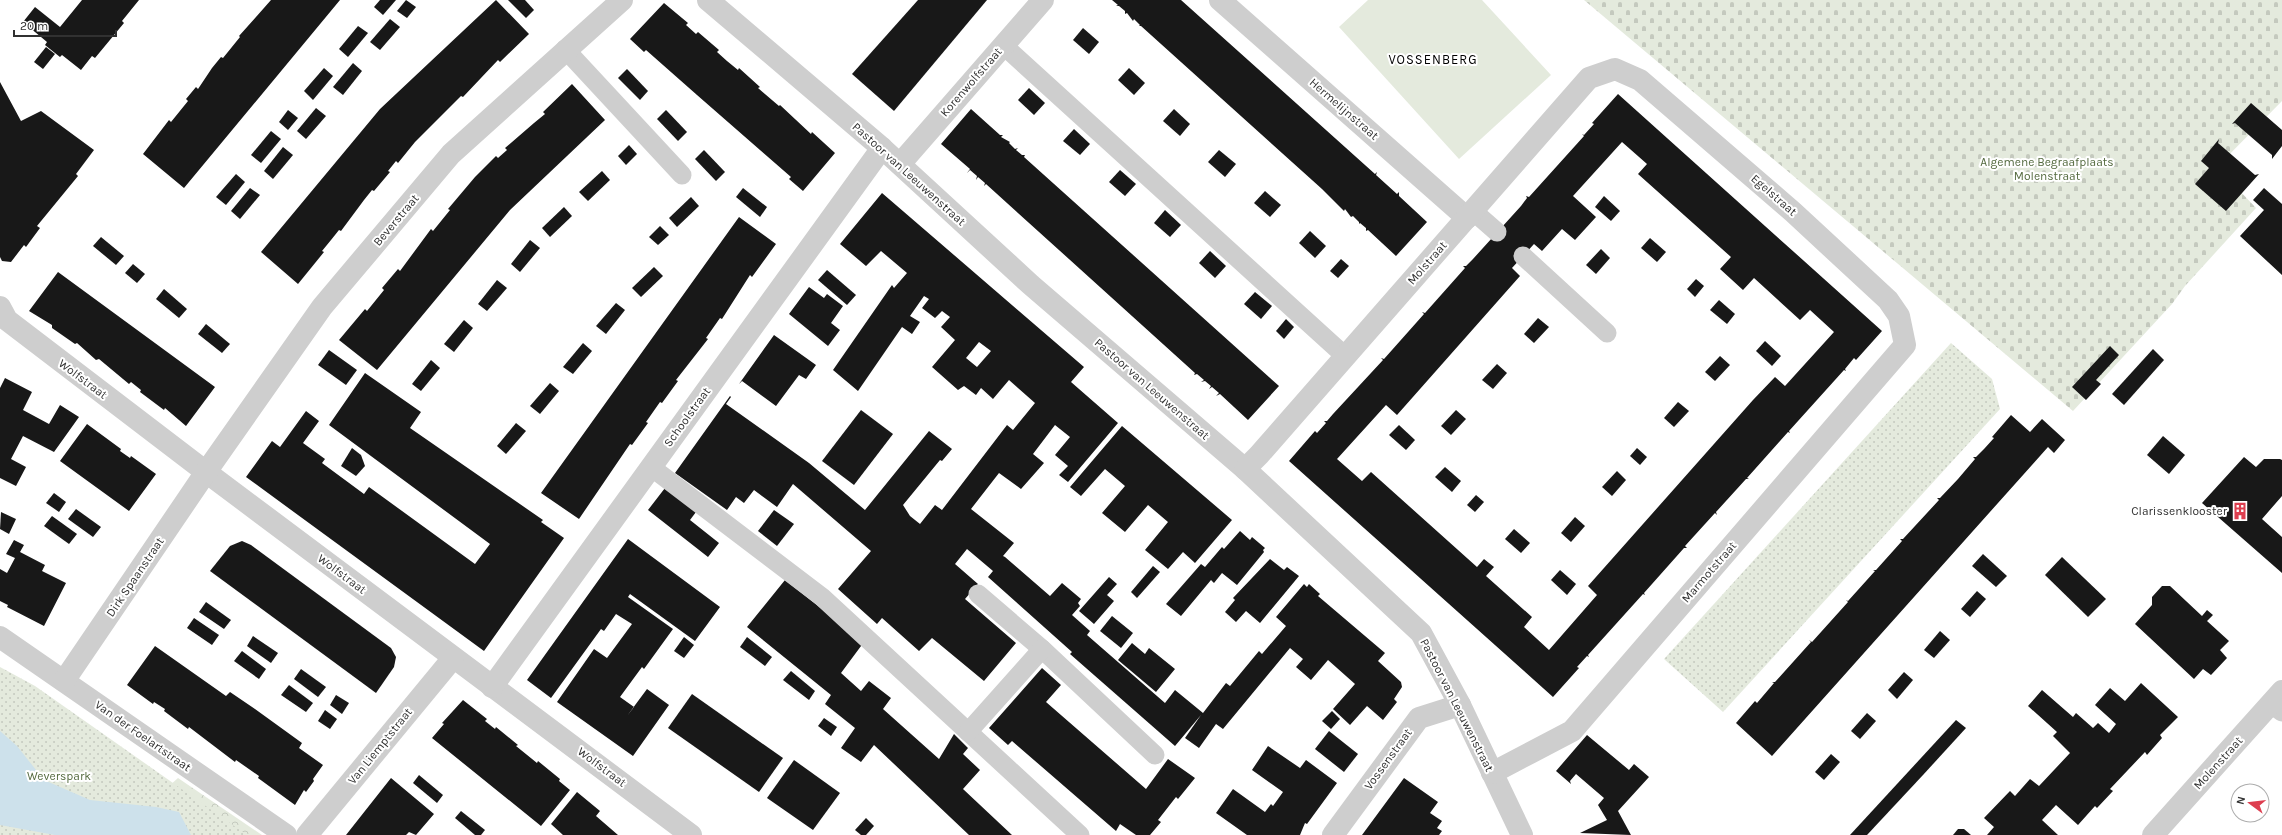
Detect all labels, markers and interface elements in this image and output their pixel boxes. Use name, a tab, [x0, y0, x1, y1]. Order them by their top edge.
scale bar	[14, 12, 116, 38]
text: 20 m	[20, 19, 48, 33]
street label: Korenwolfstraat	[937, 44, 1005, 119]
district label: VOSSENBERG	[1388, 52, 1478, 67]
street label: Hermelijnstraat	[1307, 75, 1382, 143]
street label: Pastoor van Leeuwenstraat	[850, 120, 969, 229]
park label: Algemene Begraafplaats Molenstraat	[1980, 155, 2114, 183]
street label: Egelstraat	[1748, 171, 1800, 219]
street label: Beverstraat	[370, 191, 422, 249]
street label: Molstraat	[1404, 238, 1450, 288]
street label: Pastoor van Leeuwenstraat	[1092, 335, 1213, 443]
street label: Wolfstraat	[56, 356, 110, 402]
street label: Schoolstraat	[661, 384, 714, 449]
building icon: Clarissenklooster	[2230, 501, 2250, 521]
place label: Clarissenklooster	[2131, 504, 2228, 518]
street label: Dirk Spaanstraat	[103, 534, 167, 619]
street label: Marmotstraat	[1679, 538, 1740, 605]
street label: Wolfstraat	[315, 551, 369, 597]
street label: Pastoor van Leeuwenstraat	[1417, 636, 1497, 774]
street label: Van der Foelartstraat	[92, 698, 194, 775]
street label: Van Liemptstraat	[345, 705, 415, 787]
street label: Vossenstraat	[1361, 725, 1415, 792]
street label: Molenstraat	[2191, 733, 2246, 792]
street label: Wolfstraat	[575, 744, 629, 790]
park label: Weverspark	[27, 769, 91, 783]
north arrow	[2230, 783, 2270, 823]
text: N	[2234, 795, 2248, 806]

